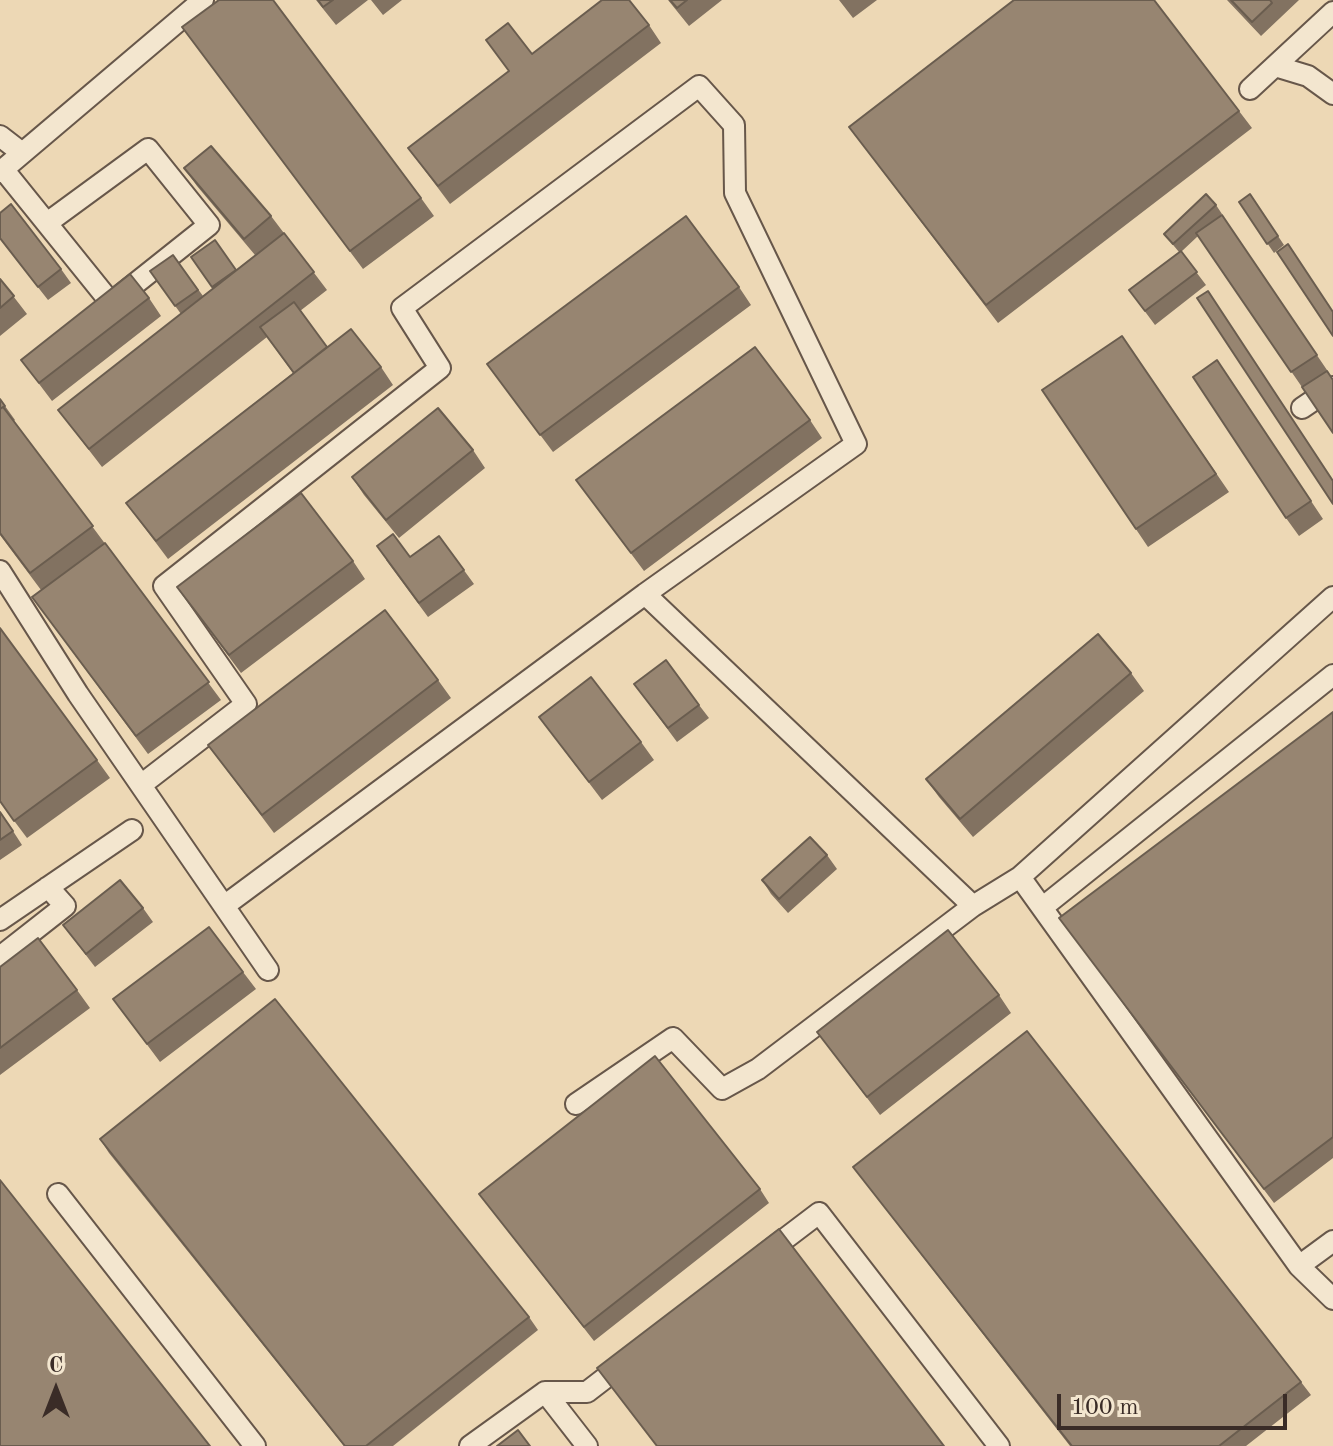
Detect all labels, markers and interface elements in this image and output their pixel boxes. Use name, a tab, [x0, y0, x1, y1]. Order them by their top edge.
north arrow	[16, 1350, 96, 1430]
text: С	[49, 1355, 63, 1377]
scale bar	[1061, 1378, 1291, 1428]
text: 100 m	[1071, 1396, 1139, 1420]

